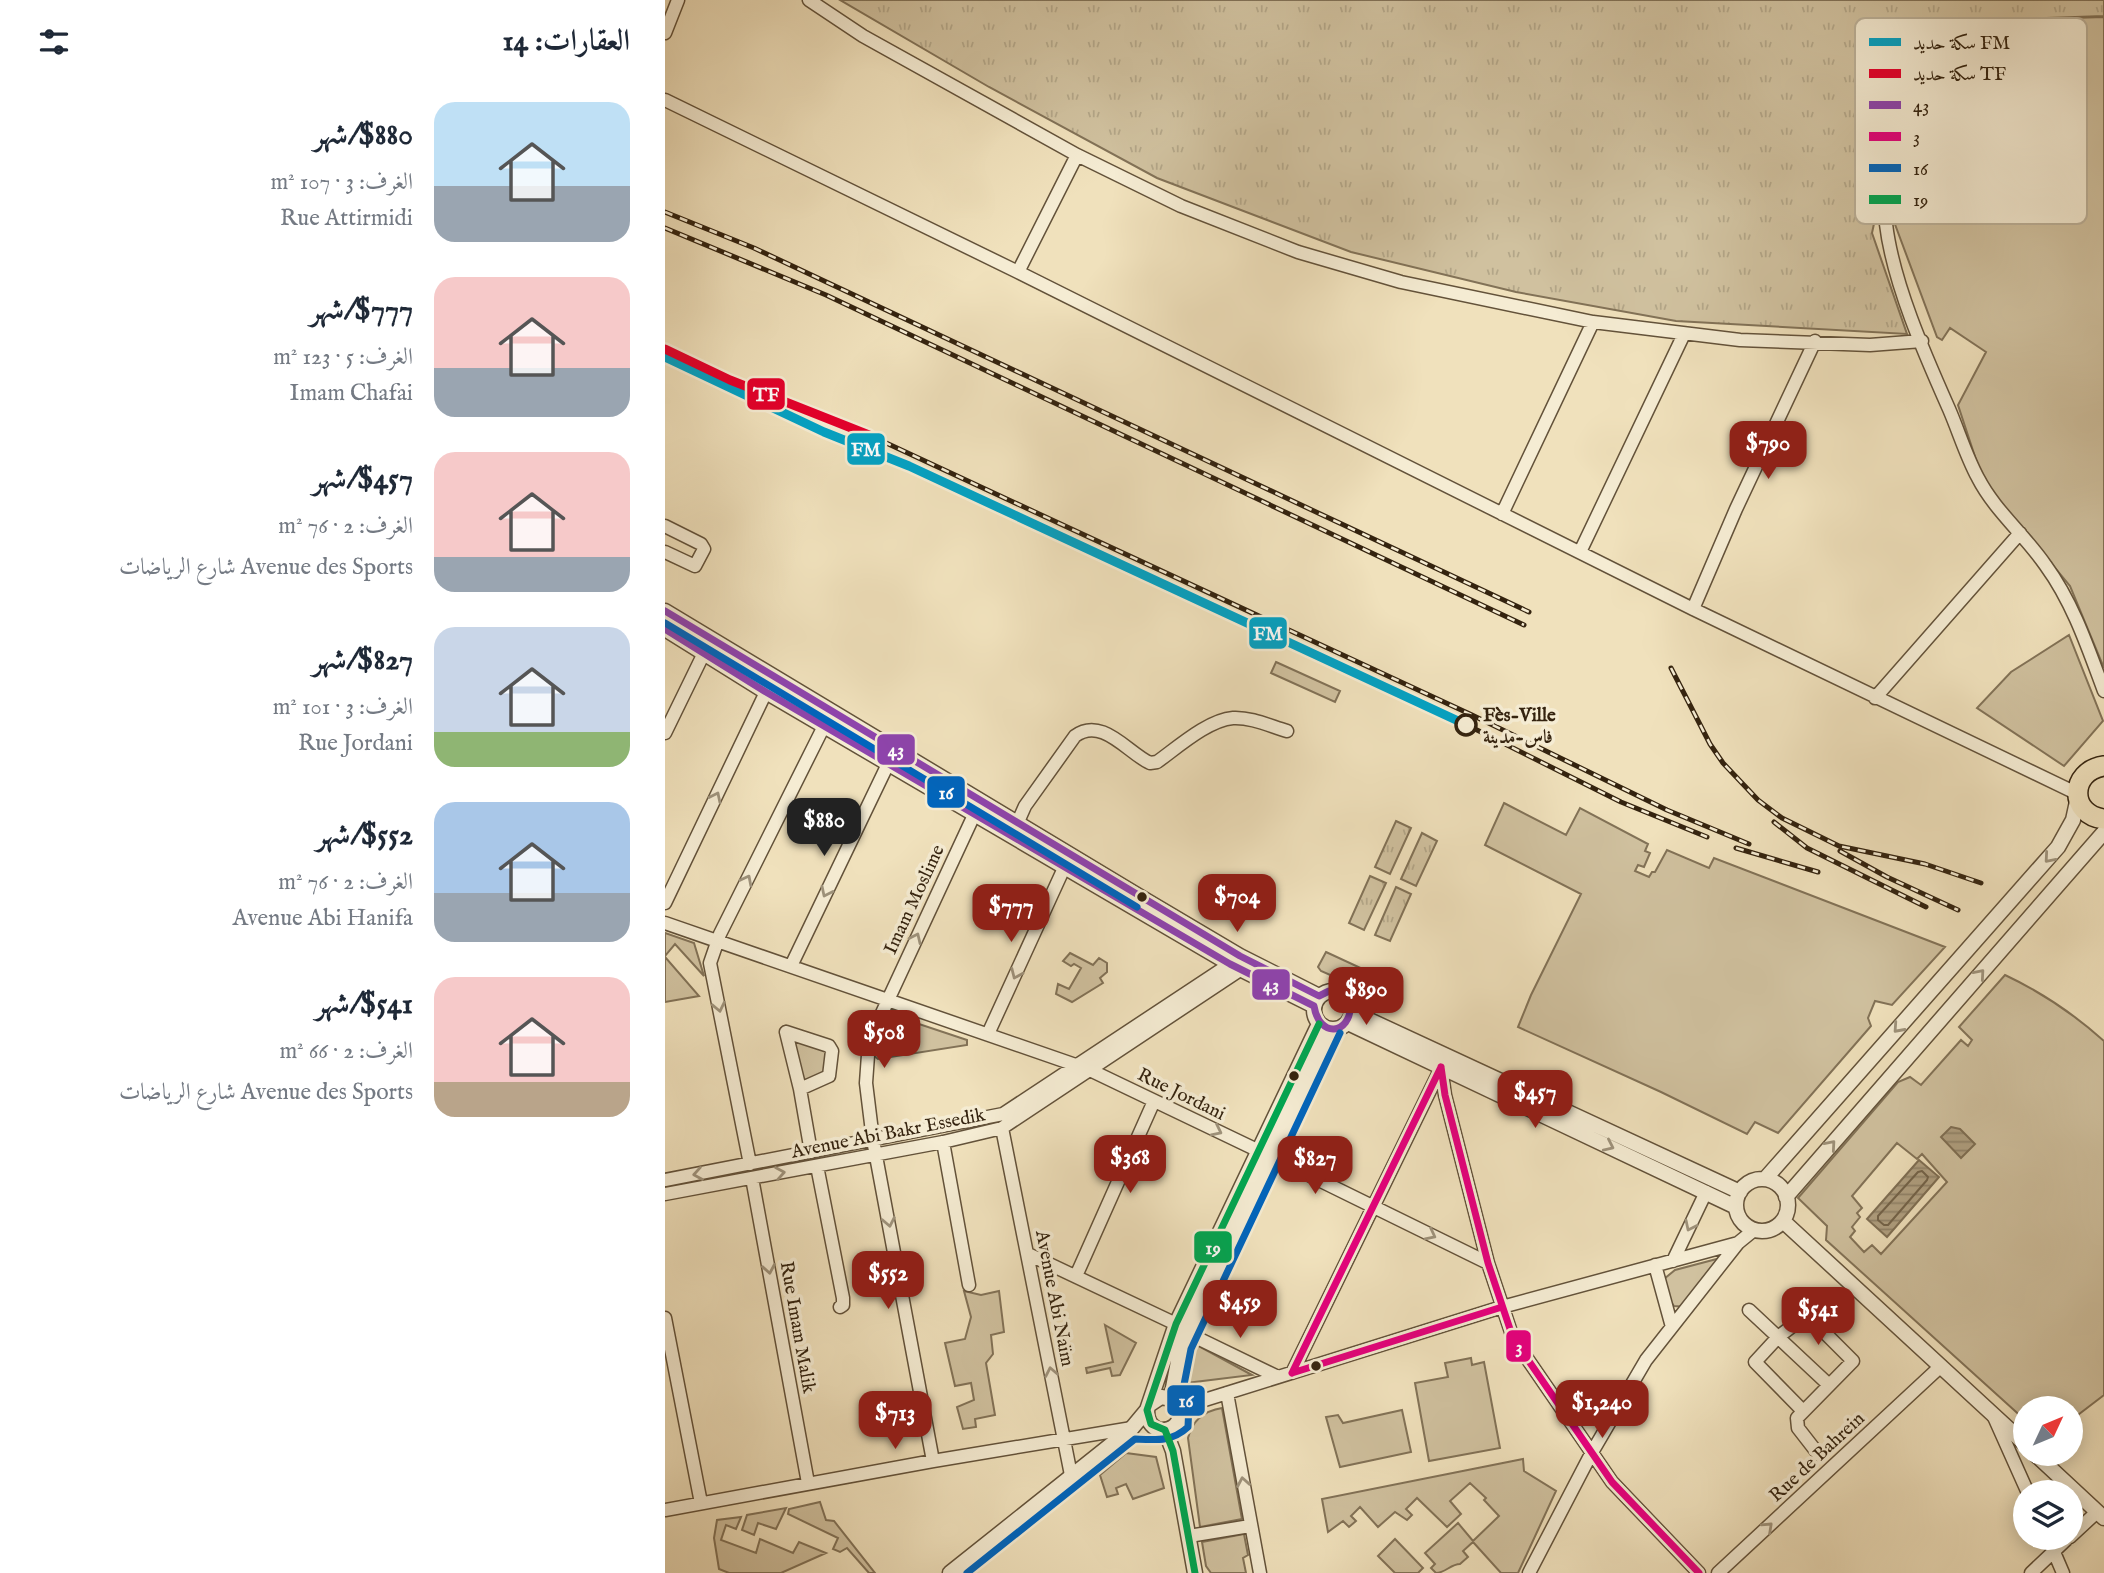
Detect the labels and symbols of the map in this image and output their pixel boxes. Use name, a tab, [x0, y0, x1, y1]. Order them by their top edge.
legend	[1855, 18, 2087, 224]
text: سكة حديد FM	[1913, 32, 2010, 56]
text: سكة حديد TF	[1913, 63, 2006, 87]
text: 43	[1913, 95, 1929, 119]
text: 3	[1913, 126, 1920, 150]
text: 16	[1913, 158, 1929, 182]
text: 19	[1913, 189, 1928, 213]
line badge: TF	[746, 377, 786, 411]
text: TF	[752, 384, 780, 408]
pin: $790	[1727, 421, 1809, 481]
line badge: FM	[846, 432, 886, 466]
text: FM	[851, 439, 881, 463]
line badge: FM	[1248, 616, 1288, 650]
text: FM	[1253, 623, 1283, 647]
place label: Fès-Ville فاس-مدينة	[1483, 704, 1556, 750]
marker: Fès-Ville فاس-مدينة	[1455, 714, 1477, 736]
line badge: 43	[876, 733, 916, 766]
text: 43	[888, 739, 904, 763]
line badge: 16	[926, 775, 966, 809]
text: 16	[938, 782, 955, 806]
one-way arrow	[707, 792, 721, 804]
pin: $880	[783, 798, 865, 858]
street label: Imam Moslime	[879, 841, 951, 958]
one-way arrow	[2045, 849, 2057, 862]
pin: $704	[1196, 874, 1278, 934]
one-way arrow	[739, 875, 753, 887]
pin: $777	[970, 884, 1052, 944]
one-way arrow	[821, 885, 835, 897]
unlabelled marker	[1135, 890, 1149, 904]
one-way arrow	[908, 933, 922, 945]
one-way arrow	[1010, 967, 1024, 979]
line badge: 43	[1251, 968, 1291, 1001]
pin: $890	[1325, 968, 1407, 1027]
one-way arrow	[1972, 969, 1984, 982]
text: 43	[1263, 974, 1279, 998]
one-way arrow	[711, 1001, 726, 1013]
pin: $508	[843, 1010, 925, 1070]
one-way arrow	[1894, 1020, 1907, 1033]
street label: Rue Jordani	[1133, 1063, 1229, 1126]
unlabelled marker	[1287, 1069, 1301, 1083]
pin: $457	[1494, 1070, 1576, 1130]
street label: Avenue Abi Bakr Essedik	[788, 1103, 988, 1165]
one-way arrow	[1210, 1123, 1223, 1137]
pin: $368	[1089, 1136, 1171, 1195]
pin: $827	[1274, 1136, 1356, 1196]
one-way arrow	[1602, 1138, 1614, 1152]
one-way arrow	[1823, 1141, 1835, 1154]
one-way arrow	[692, 1166, 704, 1181]
one-way arrow	[774, 1166, 786, 1181]
one-way arrow	[880, 1216, 895, 1228]
one-way arrow	[1684, 1219, 1698, 1232]
one-way arrow	[1424, 1226, 1436, 1240]
street label: Avenue Abi Naïm	[1029, 1227, 1079, 1369]
line badge: 19	[1193, 1230, 1233, 1264]
text: 19	[1205, 1237, 1221, 1261]
pin: $552	[847, 1252, 929, 1311]
street label: Rue Imam Malik	[774, 1260, 821, 1396]
one-way arrow	[760, 1263, 775, 1275]
pin: $459	[1199, 1280, 1281, 1340]
pin: $541	[1777, 1288, 1859, 1347]
line badge: 3	[1505, 1329, 1532, 1363]
text: 3	[1515, 1336, 1523, 1360]
unlabelled marker	[1309, 1359, 1323, 1373]
one-way arrow	[1044, 1366, 1059, 1378]
pin: $1,240	[1545, 1380, 1659, 1440]
line badge: 16	[1166, 1384, 1206, 1417]
text: 16	[1178, 1390, 1195, 1414]
pin: $713	[854, 1392, 936, 1451]
north arrow	[2013, 1396, 2083, 1466]
street label: Rue de Bahrein	[1765, 1407, 1870, 1508]
one-way arrow	[1236, 1476, 1251, 1488]
one-way arrow	[1760, 1522, 1773, 1535]

